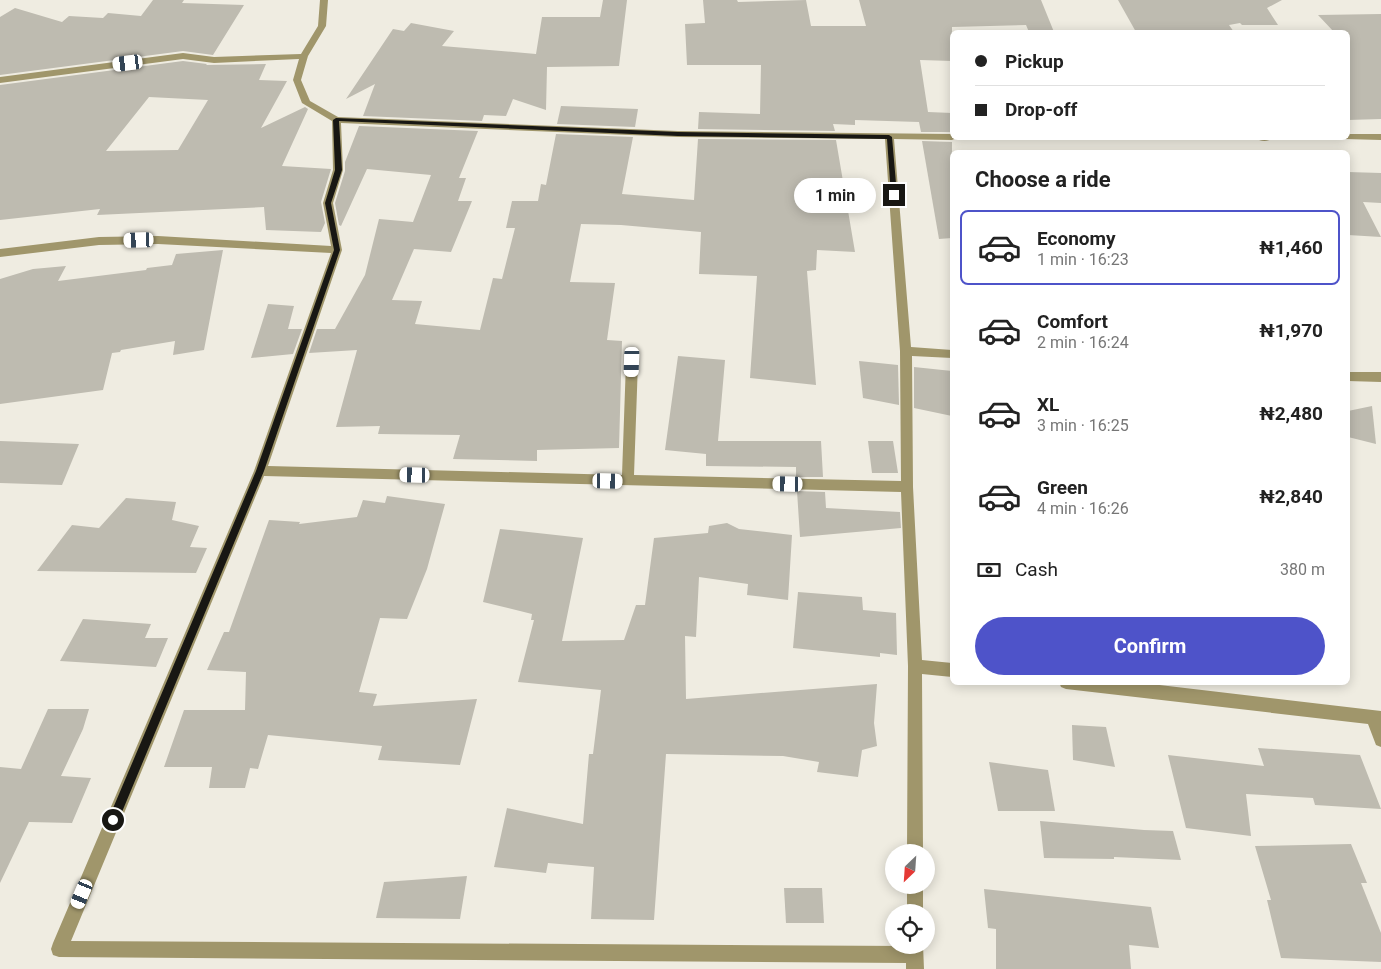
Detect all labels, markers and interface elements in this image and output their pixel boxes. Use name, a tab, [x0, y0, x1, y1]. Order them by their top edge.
text: Pickup	[1005, 50, 1064, 73]
car	[112, 54, 143, 72]
text: Drop-off	[1005, 98, 1077, 121]
text: Choose a ride	[975, 167, 1111, 192]
callout: 1 min	[794, 178, 876, 212]
route end	[883, 184, 905, 206]
text: 1 min	[815, 186, 855, 205]
icon: car	[977, 225, 1022, 270]
text: Economy	[1037, 227, 1116, 250]
car	[123, 232, 154, 248]
text: ₦1,460	[1259, 236, 1323, 259]
text: 1 min · 16:23	[1037, 250, 1129, 269]
icon: car	[977, 308, 1022, 353]
text: Comfort	[1037, 310, 1108, 333]
text: ₦1,970	[1259, 319, 1323, 342]
text: 2 min · 16:24	[1037, 333, 1129, 352]
car	[623, 347, 640, 377]
icon: car	[977, 391, 1022, 436]
text: XL	[1037, 393, 1059, 416]
text: ₦2,480	[1259, 402, 1323, 425]
text: 3 min · 16:25	[1037, 416, 1129, 435]
car	[399, 467, 430, 483]
car	[592, 473, 623, 489]
icon: car	[977, 474, 1022, 519]
car	[772, 476, 803, 492]
text: Green	[1037, 476, 1088, 499]
text: ₦2,840	[1259, 485, 1323, 508]
text: 4 min · 16:26	[1037, 499, 1129, 518]
icon: cash	[975, 556, 1003, 584]
text: Cash	[1015, 558, 1058, 581]
text: 380 m	[1280, 560, 1325, 579]
button: Confirm	[975, 617, 1325, 675]
route start	[102, 809, 124, 831]
north arrow	[885, 844, 935, 894]
map controls	[885, 844, 935, 954]
car	[69, 877, 94, 911]
button: locate	[885, 904, 935, 954]

